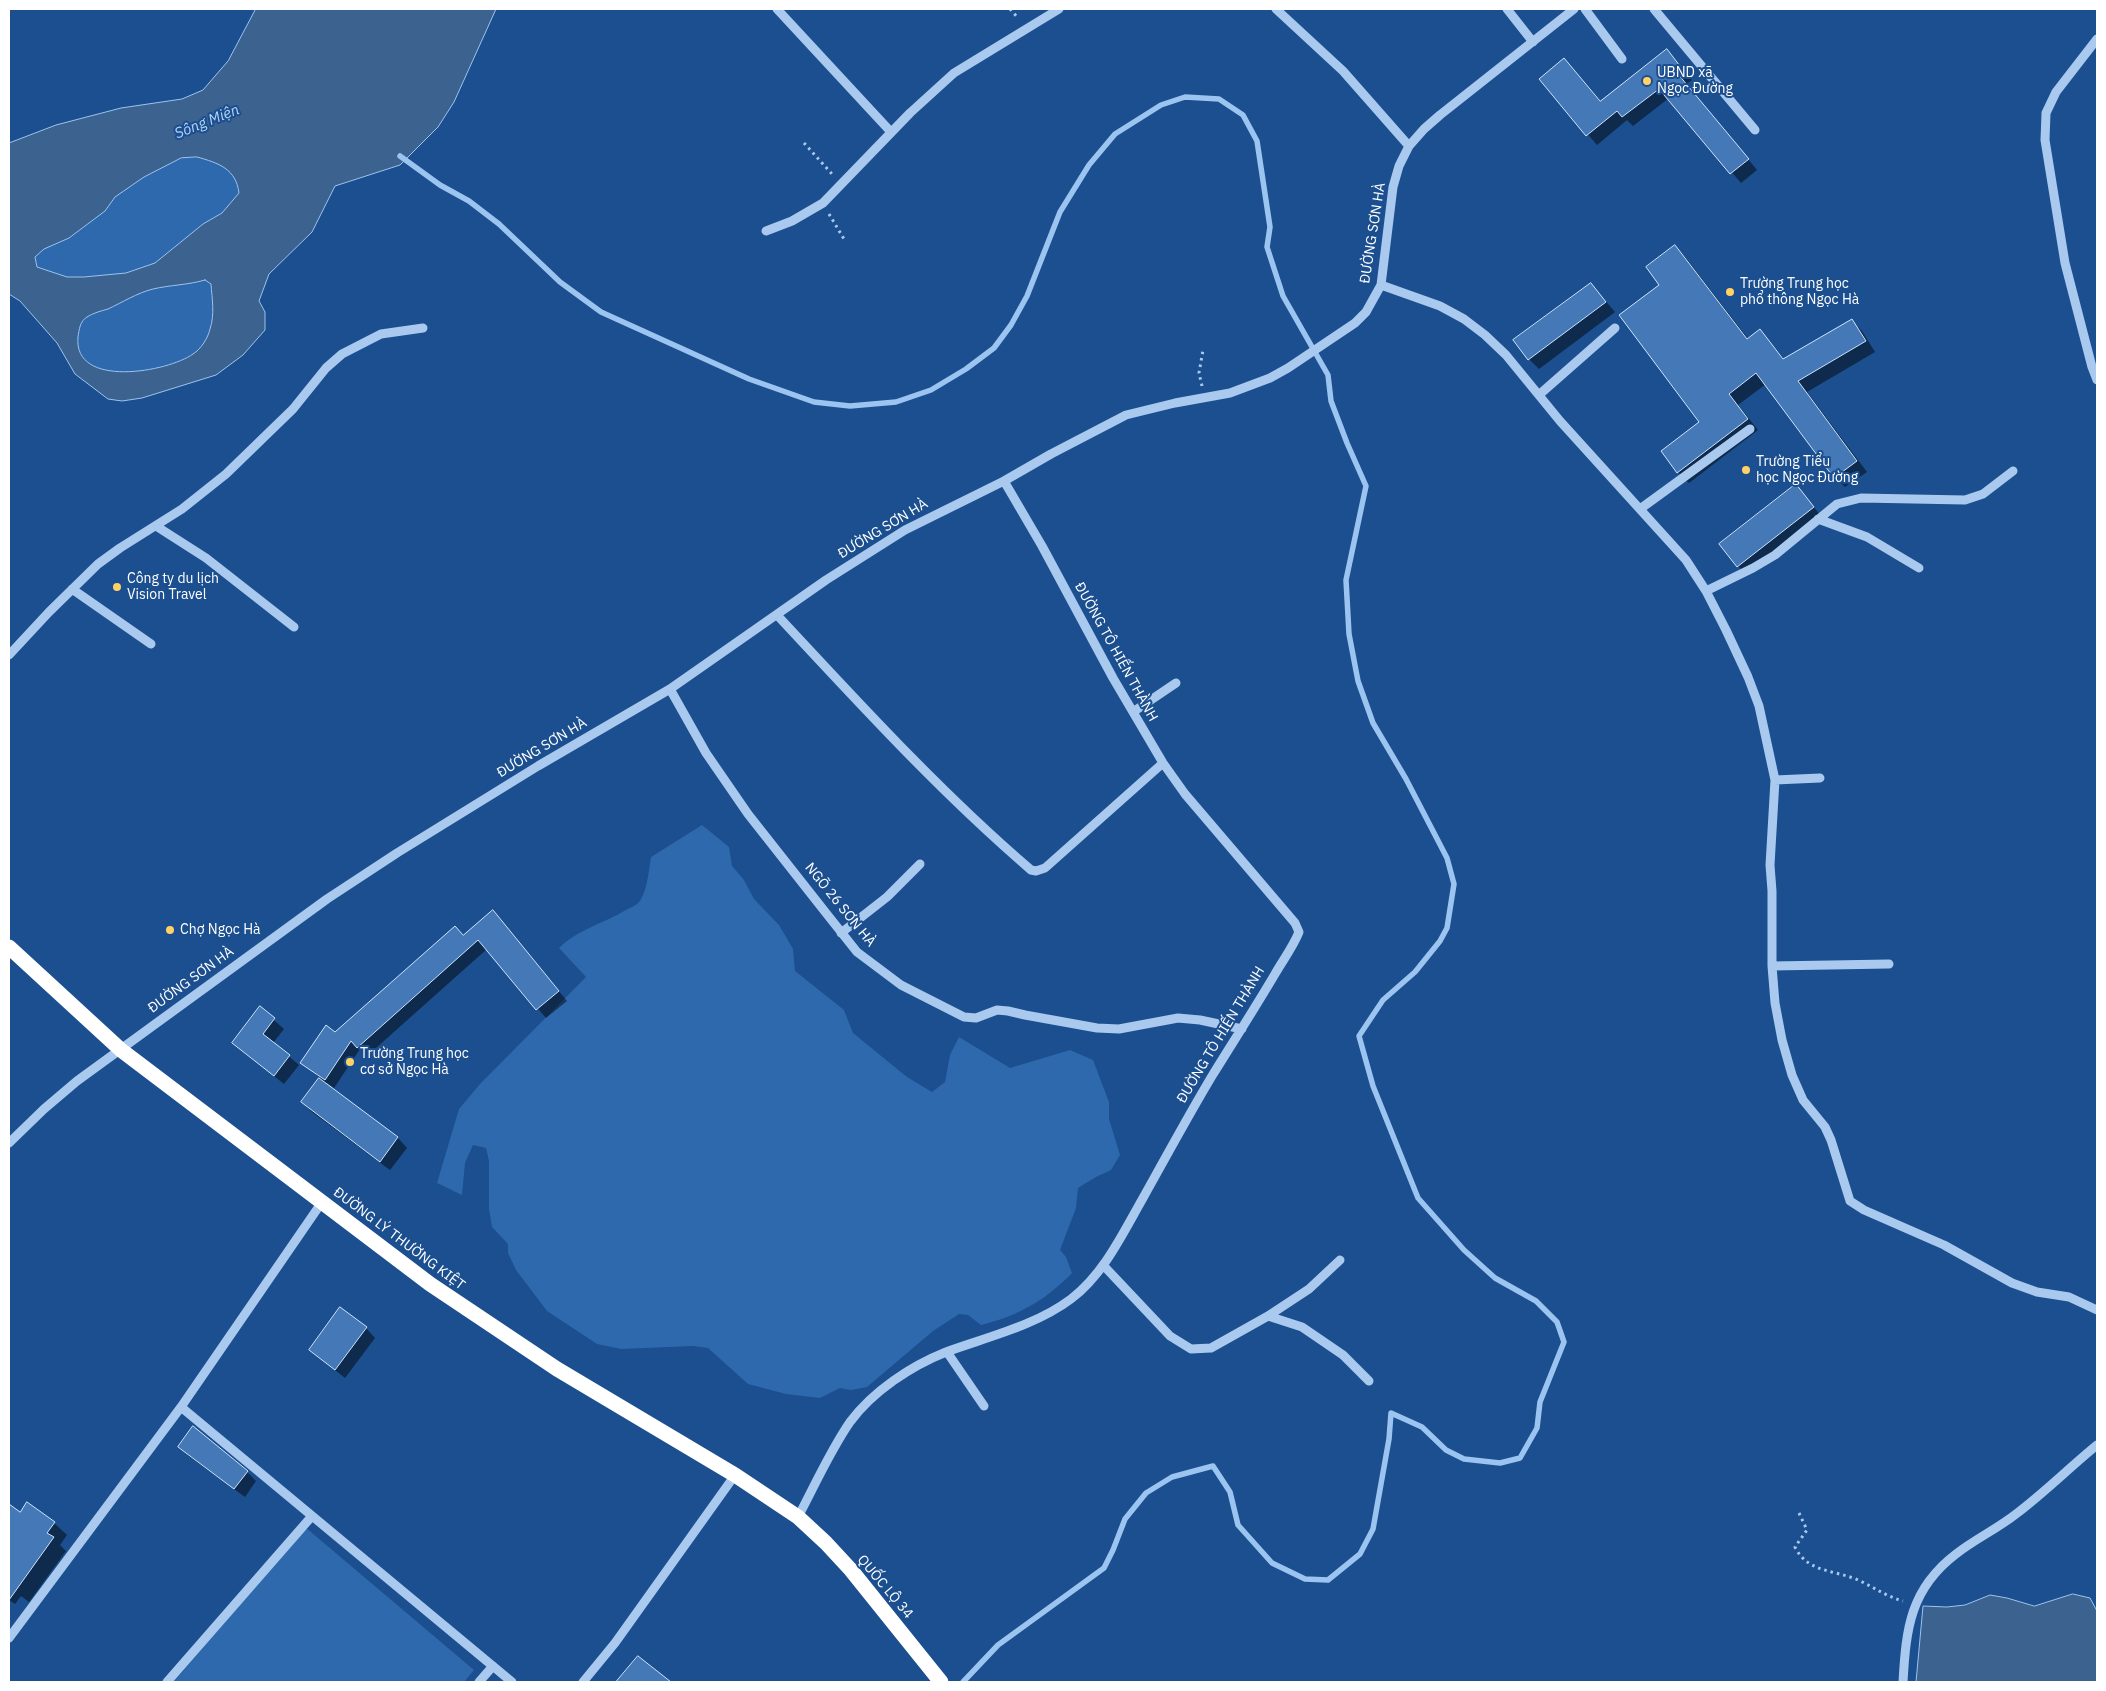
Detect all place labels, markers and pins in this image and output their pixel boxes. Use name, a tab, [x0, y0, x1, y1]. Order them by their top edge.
place label: UBND xã Ngọc Đường	[1657, 65, 1733, 98]
marker: UBND xã Ngọc Đường	[1641, 75, 1653, 87]
place label: Trường Trung học phổ thông Ngọc Hà	[1740, 276, 1859, 308]
marker: Trường Trung học phổ thông Ngọc Hà	[1724, 286, 1736, 298]
place label: Trường Tiểu học Ngọc Đường	[1756, 454, 1858, 487]
marker: Trường Tiểu học Ngọc Đường	[1740, 464, 1752, 476]
place label: Công ty du lịch Vision Travel	[127, 571, 219, 604]
marker: Công ty du lịch Vision Travel	[111, 581, 123, 593]
place label: Chợ Ngọc Hà	[180, 922, 261, 938]
marker: Chợ Ngọc Hà	[164, 924, 176, 936]
place label: Trường Trung học cơ sở Ngọc Hà	[360, 1046, 469, 1078]
marker: Trường Trung học cơ sở Ngọc Hà	[344, 1056, 356, 1068]

